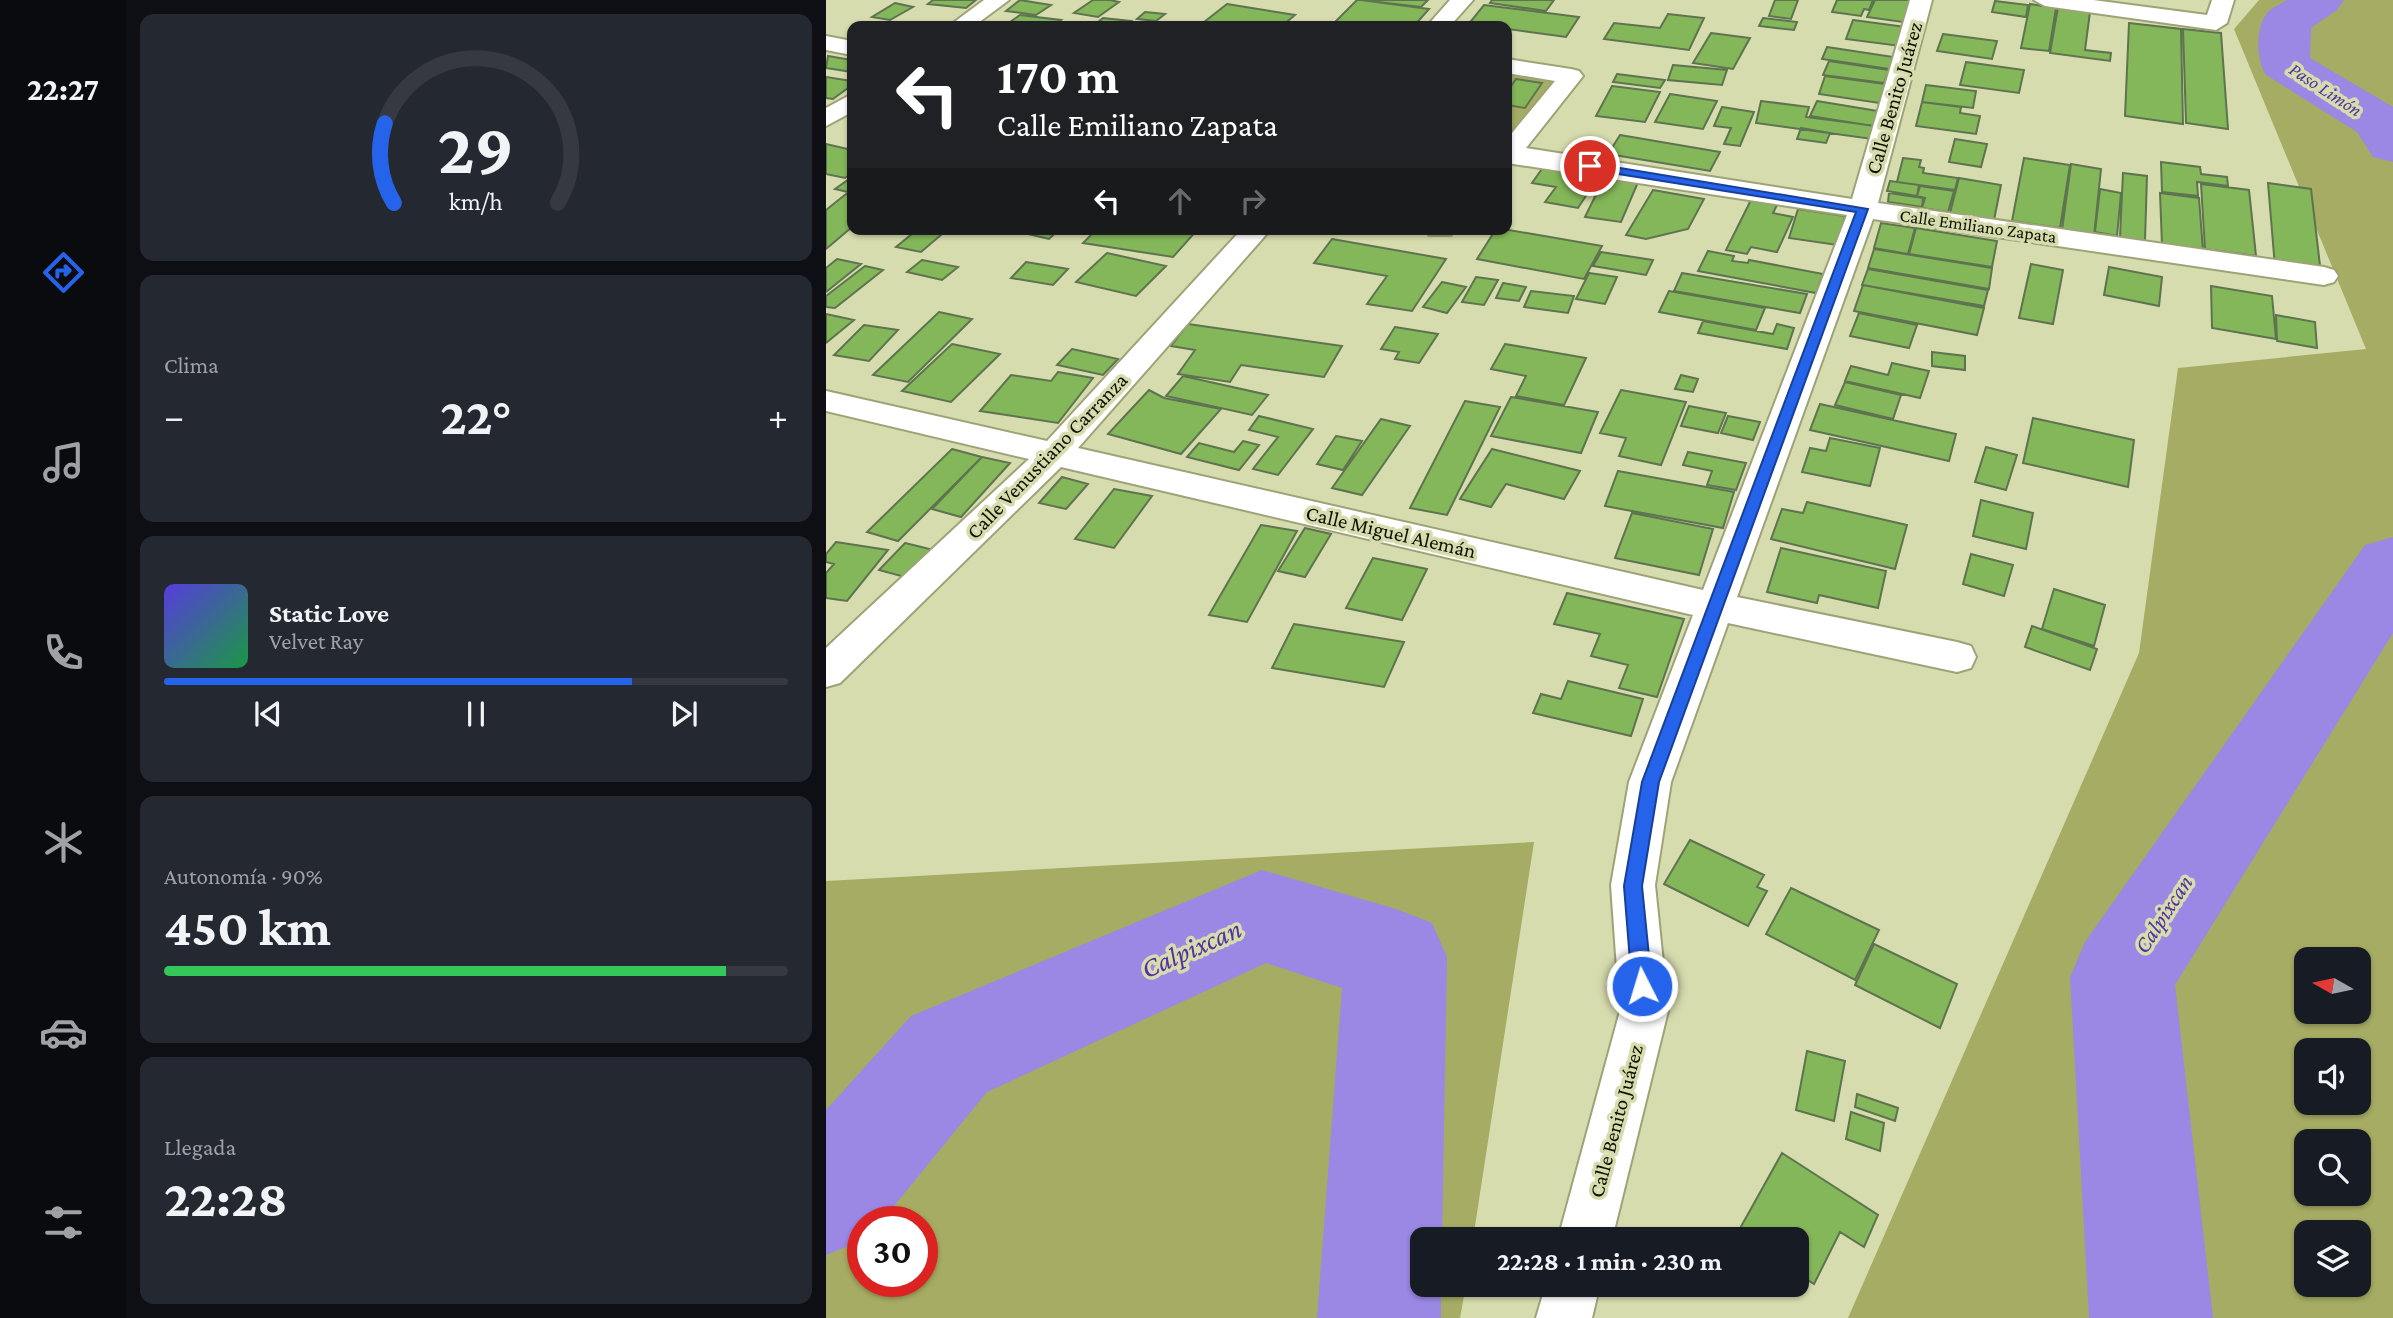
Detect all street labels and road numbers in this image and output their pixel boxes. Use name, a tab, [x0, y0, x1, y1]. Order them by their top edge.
street label: Calle Benito Juárez	[1861, 19, 1927, 177]
street label: Calle Emiliano Zapata	[1898, 205, 2058, 247]
street label: Calle Venustiano Carranza	[962, 368, 1133, 544]
street label: Calle Miguel Alemán	[1304, 501, 1478, 563]
street label: Calle Benito Juárez	[1584, 1042, 1648, 1200]

